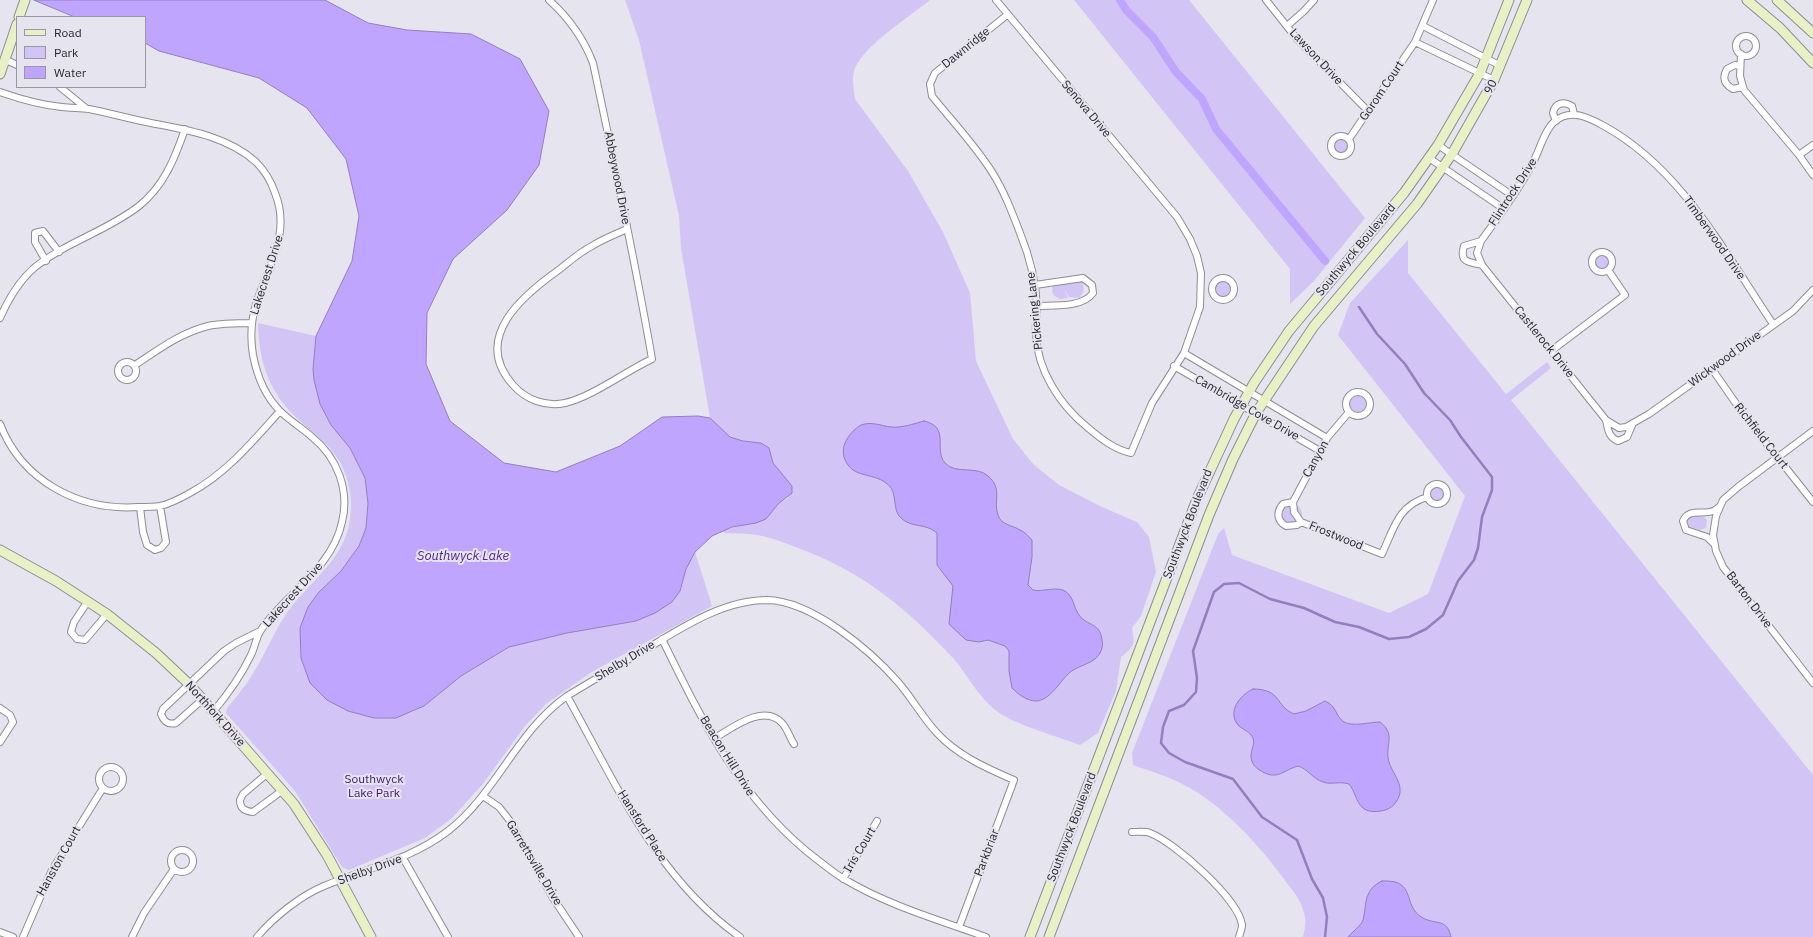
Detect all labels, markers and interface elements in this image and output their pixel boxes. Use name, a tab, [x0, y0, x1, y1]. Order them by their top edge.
legend	[16, 16, 146, 88]
street label: Dawnridge	[939, 24, 993, 72]
text: Road	[54, 25, 82, 40]
street label: Lawson Drive	[1286, 26, 1346, 88]
text: Park	[54, 45, 78, 60]
street label: Gorom Court	[1357, 58, 1407, 124]
text: Water	[54, 65, 86, 80]
street label: 90	[1481, 77, 1501, 97]
street label: Senova Drive	[1058, 78, 1114, 140]
street label: Abbeywood Drive	[601, 130, 633, 226]
street label: Flintrock Drive	[1486, 155, 1540, 229]
street label: Timberwood Drive	[1680, 193, 1748, 283]
street label: Southwyck Boulevard	[1313, 201, 1399, 299]
street label: Lakecrest Drive	[247, 233, 287, 317]
street label: Pickering Lane	[1024, 271, 1046, 351]
street label: Castlerock Drive	[1511, 303, 1577, 381]
street label: Wickwood Drive	[1686, 328, 1764, 390]
street label: Cambridge Cove Drive	[1192, 372, 1302, 444]
street label: Richfield Court	[1731, 400, 1791, 472]
street label: Canyon	[1300, 438, 1332, 480]
street label: Southwyck Boulevard	[1160, 467, 1216, 581]
street label: Frostwood	[1307, 519, 1365, 553]
water label: Southwyck Lake	[417, 548, 509, 564]
street label: Lakecrest Drive	[260, 559, 326, 631]
street label: Barton Drive	[1723, 569, 1775, 631]
street label: Shelby Drive	[592, 638, 658, 684]
street label: Northfork Drive	[182, 678, 248, 750]
street label: Beacon Hill Drive	[697, 713, 757, 799]
street label: Southwyck Boulevard	[1044, 770, 1100, 884]
park label: Southwyck Lake Park	[345, 773, 403, 801]
street label: Hansford Place	[614, 788, 670, 864]
street label: Garrettsville Drive	[503, 818, 565, 908]
street label: Hanston Court	[34, 824, 84, 898]
street label: Iris Court	[841, 825, 879, 875]
street label: Parkbriar	[971, 827, 1003, 879]
street label: Shelby Drive	[336, 852, 404, 888]

